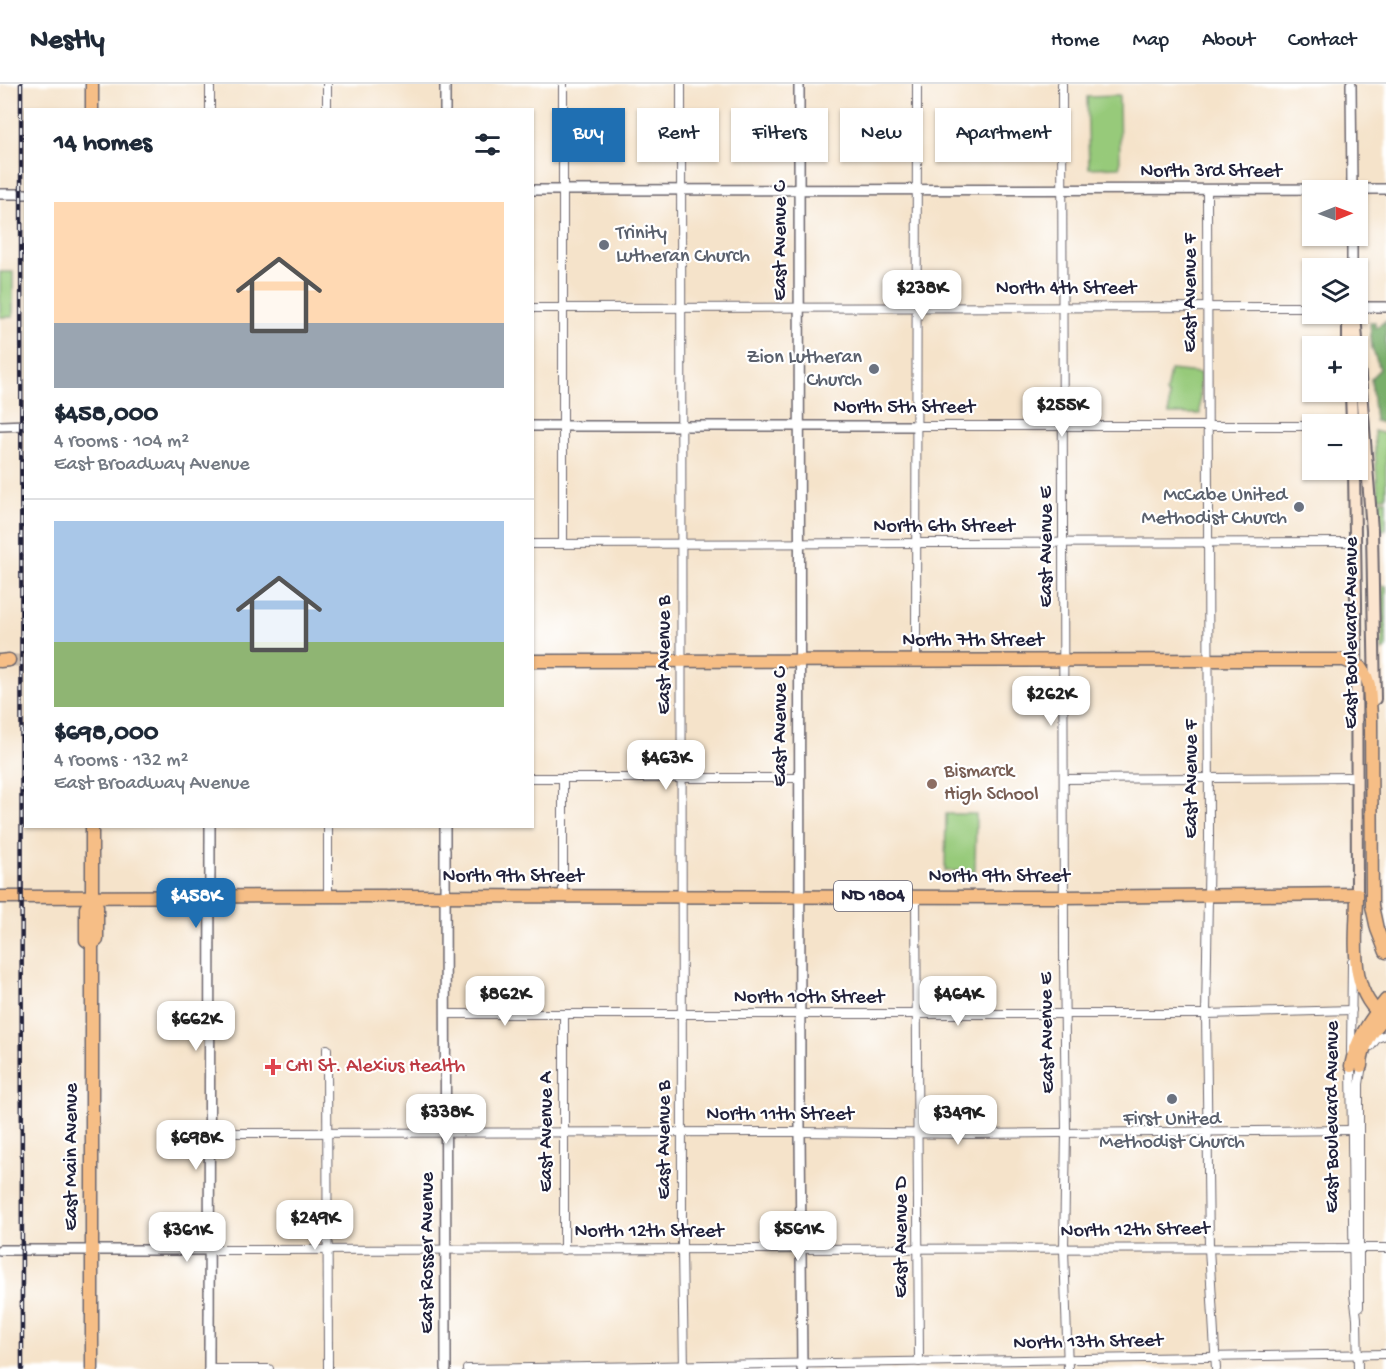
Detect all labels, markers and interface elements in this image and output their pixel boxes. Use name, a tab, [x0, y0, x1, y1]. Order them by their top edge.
text: Nestly	[30, 25, 104, 58]
text: Home	[1051, 29, 1099, 54]
text: Map	[1132, 29, 1169, 54]
text: About	[1202, 29, 1255, 54]
text: Contact	[1288, 29, 1356, 54]
chip: Buy	[552, 108, 625, 162]
chip: Rent	[637, 108, 719, 162]
chip: Filters	[731, 108, 828, 162]
chip: New	[840, 108, 923, 162]
chip: Apartment	[935, 108, 1071, 162]
icon: filters	[471, 128, 504, 161]
text: 14 homes	[54, 129, 152, 160]
street label: North 3rd Street	[1140, 161, 1284, 184]
street label: East Avenue C	[770, 180, 793, 301]
north arrow	[1302, 180, 1368, 246]
map controls	[1302, 180, 1368, 480]
place label: Trinity Lutheran Church	[615, 223, 750, 269]
street label: East Avenue F	[1180, 232, 1203, 352]
marker: Trinity Lutheran Church	[597, 238, 611, 252]
icon: home	[225, 241, 333, 349]
button: layers	[1302, 258, 1368, 324]
pin: $238K	[880, 270, 964, 321]
text: $238K	[896, 278, 948, 301]
street label: North 4th Street	[996, 278, 1138, 301]
button: +	[1302, 336, 1368, 402]
place label: Zion Lutheran Church	[746, 347, 862, 393]
marker: Zion Lutheran Church	[867, 362, 881, 376]
pin: $255K	[1020, 387, 1104, 438]
text: $255K	[1037, 395, 1087, 418]
street label: North 5th Street	[833, 397, 977, 420]
text: $458,000	[54, 400, 158, 431]
button: −	[1302, 414, 1368, 480]
text: 4 rooms · 104 m²	[54, 431, 189, 454]
text: East Broadway Avenue	[54, 454, 250, 477]
street label: East Avenue E	[1036, 485, 1059, 608]
place label: McCabe United Methodist Church	[1142, 485, 1289, 531]
marker: McCabe United Methodist Church	[1292, 500, 1306, 514]
street label: North 6th Street	[873, 516, 1016, 539]
street label: East Boulevard Avenue	[1341, 536, 1364, 729]
icon: home	[225, 560, 333, 668]
street label: East Avenue B	[654, 595, 677, 714]
street label: North 7th Street	[902, 630, 1046, 653]
street label: East Avenue C	[770, 666, 793, 787]
pin: $262K	[1009, 676, 1093, 727]
text: $262K	[1026, 684, 1076, 707]
street label: East Avenue F	[1181, 718, 1204, 838]
text: $698,000	[54, 719, 159, 750]
pin: $463K	[624, 740, 708, 791]
text: $463K	[641, 748, 691, 771]
text: 4 rooms · 132 m²	[54, 750, 188, 773]
place label: Bismarck High School	[943, 761, 1039, 807]
text: East Broadway Avenue	[54, 773, 250, 796]
marker: Bismarck High School	[925, 777, 939, 791]
street label: North 9th Street	[442, 866, 585, 889]
street label: North 9th Street	[928, 866, 1071, 889]
pin: $458K	[154, 878, 238, 929]
road number: ND 1804	[834, 881, 912, 911]
text: $458K	[171, 886, 221, 909]
street label: East Avenue E	[1035, 971, 1061, 1094]
pin: $862K	[463, 976, 547, 1027]
pin: $464K	[916, 976, 1000, 1027]
text: $862K	[480, 984, 530, 1007]
text: $464K	[933, 984, 983, 1007]
street label: North 10th Street	[734, 987, 886, 1010]
pin: $662K	[154, 1001, 238, 1052]
text: $662K	[171, 1009, 221, 1032]
street label: East Boulevard Avenue	[1322, 1020, 1345, 1213]
place label: CHI St. Alexius Health	[286, 1056, 466, 1079]
marker: CHI St. Alexius Health	[264, 1058, 282, 1076]
street label: East Avenue A	[536, 1071, 559, 1192]
street label: East Avenue B	[654, 1080, 677, 1199]
street label: East Main Avenue	[61, 1083, 84, 1231]
marker: First United Methodist Church	[1165, 1092, 1179, 1106]
pin: $338K	[404, 1094, 488, 1145]
pin: $349K	[916, 1095, 1000, 1146]
text: $338K	[420, 1102, 472, 1125]
text: $349K	[933, 1103, 983, 1126]
street label: North 11th Street	[706, 1104, 855, 1127]
place label: First United Methodist Church	[1099, 1109, 1245, 1155]
pin: $698K	[154, 1120, 238, 1171]
text: $698K	[170, 1128, 222, 1151]
street label: East Rosser Avenue	[417, 1171, 440, 1334]
street label: East Avenue D	[891, 1175, 914, 1298]
pin: $249K	[273, 1200, 357, 1251]
text: $249K	[290, 1208, 340, 1231]
pin: $561K	[756, 1211, 840, 1262]
pin: $361K	[145, 1212, 229, 1263]
street label: North 12th Street	[1060, 1218, 1212, 1244]
text: $561K	[774, 1219, 822, 1242]
text: $361K	[163, 1220, 211, 1243]
street label: North 12th Street	[574, 1221, 725, 1244]
street label: North 13th Street	[1013, 1330, 1165, 1356]

